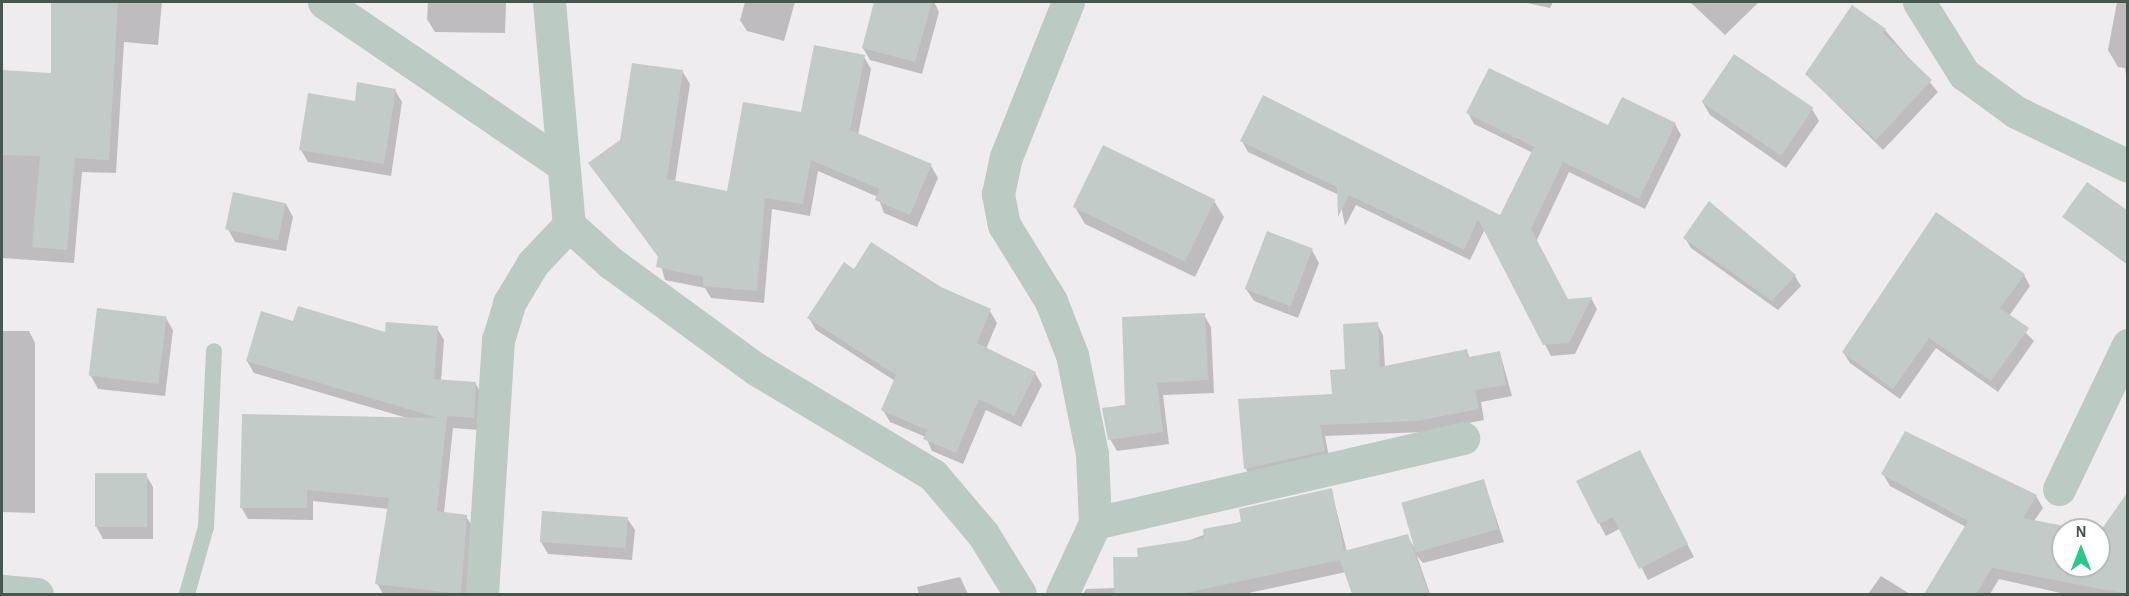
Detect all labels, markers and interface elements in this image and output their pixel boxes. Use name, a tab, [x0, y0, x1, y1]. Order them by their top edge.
north arrow	[2051, 518, 2111, 578]
text: N	[2075, 524, 2087, 540]

